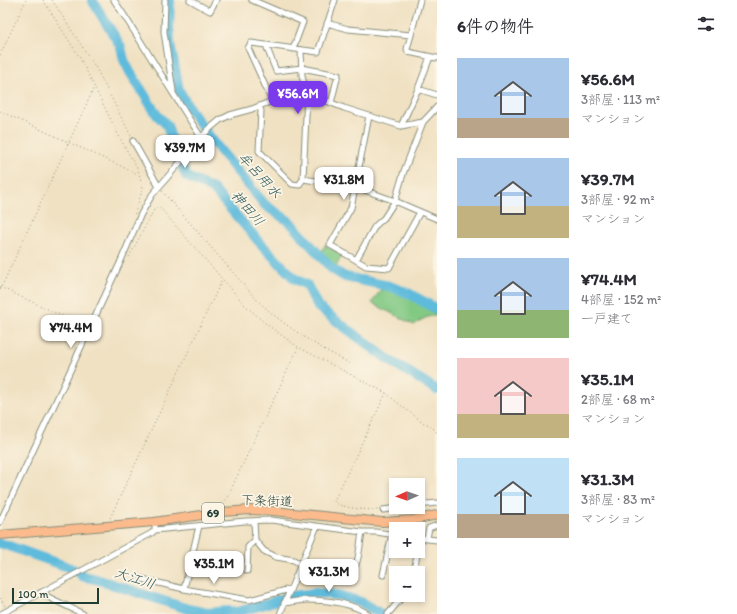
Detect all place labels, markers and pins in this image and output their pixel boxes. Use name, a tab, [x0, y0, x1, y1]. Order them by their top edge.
pin: ¥56.6M	[265, 81, 331, 115]
pin: ¥39.7M	[152, 135, 218, 169]
pin: ¥31.8M	[311, 167, 377, 201]
pin: ¥74.4M	[38, 315, 104, 349]
pin: ¥35.1M	[181, 551, 247, 585]
pin: ¥31.3M	[296, 559, 362, 593]

